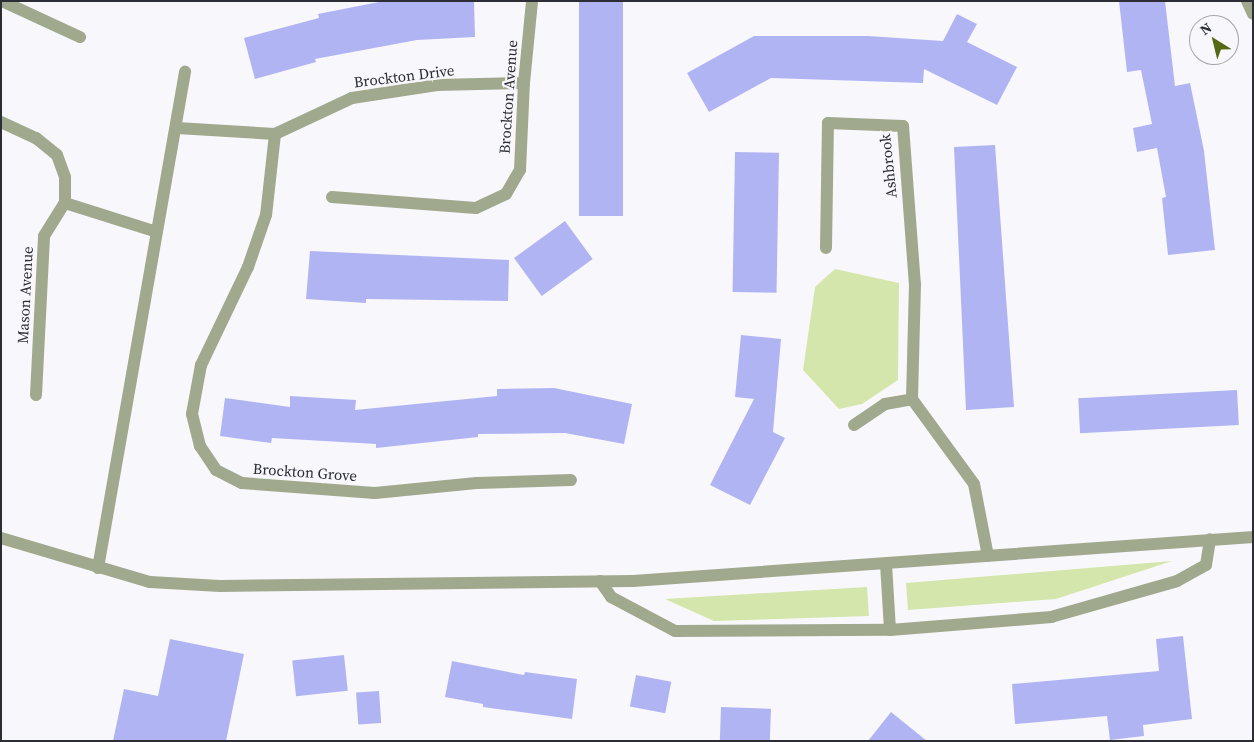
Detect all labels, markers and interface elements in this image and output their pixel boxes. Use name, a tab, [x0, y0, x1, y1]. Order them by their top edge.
north arrow	[1189, 15, 1239, 65]
text: N	[1196, 18, 1216, 40]
street label: Brockton Avenue	[495, 39, 521, 155]
street label: Brockton Drive	[353, 61, 455, 91]
street label: Ashbrook	[876, 133, 900, 199]
street label: Mason Avenue	[13, 246, 37, 344]
street label: Brockton Grove	[252, 459, 358, 485]

